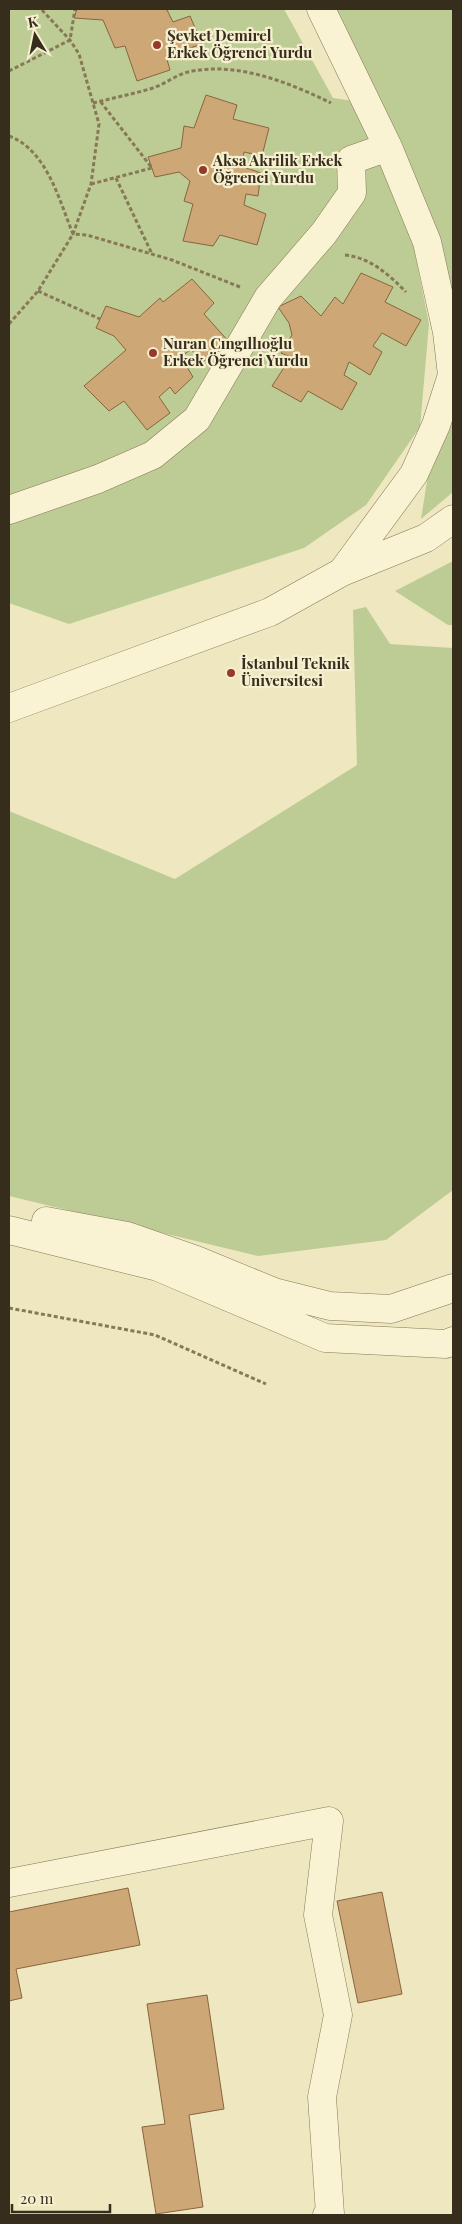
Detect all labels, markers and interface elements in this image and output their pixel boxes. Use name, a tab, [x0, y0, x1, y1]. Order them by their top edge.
north arrow	[10, 10, 60, 60]
text: K	[26, 11, 40, 32]
place label: Şevket Demirel Erkek Öğrenci Yurdu	[167, 25, 312, 62]
marker: Şevket Demirel Erkek Öğrenci Yurdu	[151, 39, 163, 51]
place label: Aksa Akrilik Erkek Öğrenci Yurdu	[212, 150, 343, 187]
marker: Aksa Akrilik Erkek Öğrenci Yurdu	[197, 164, 209, 176]
place label: Nuran Cıngıllıoğlu Erkek Öğrenci Yurdu	[163, 333, 308, 370]
marker: Nuran Cıngıllıoğlu Erkek Öğrenci Yurdu	[147, 347, 159, 359]
place label: İstanbul Teknik Üniversitesi	[241, 653, 350, 690]
marker: İstanbul Teknik Üniversitesi	[225, 667, 237, 679]
scale bar	[12, 2182, 110, 2214]
text: 20 m	[20, 2188, 54, 2208]

